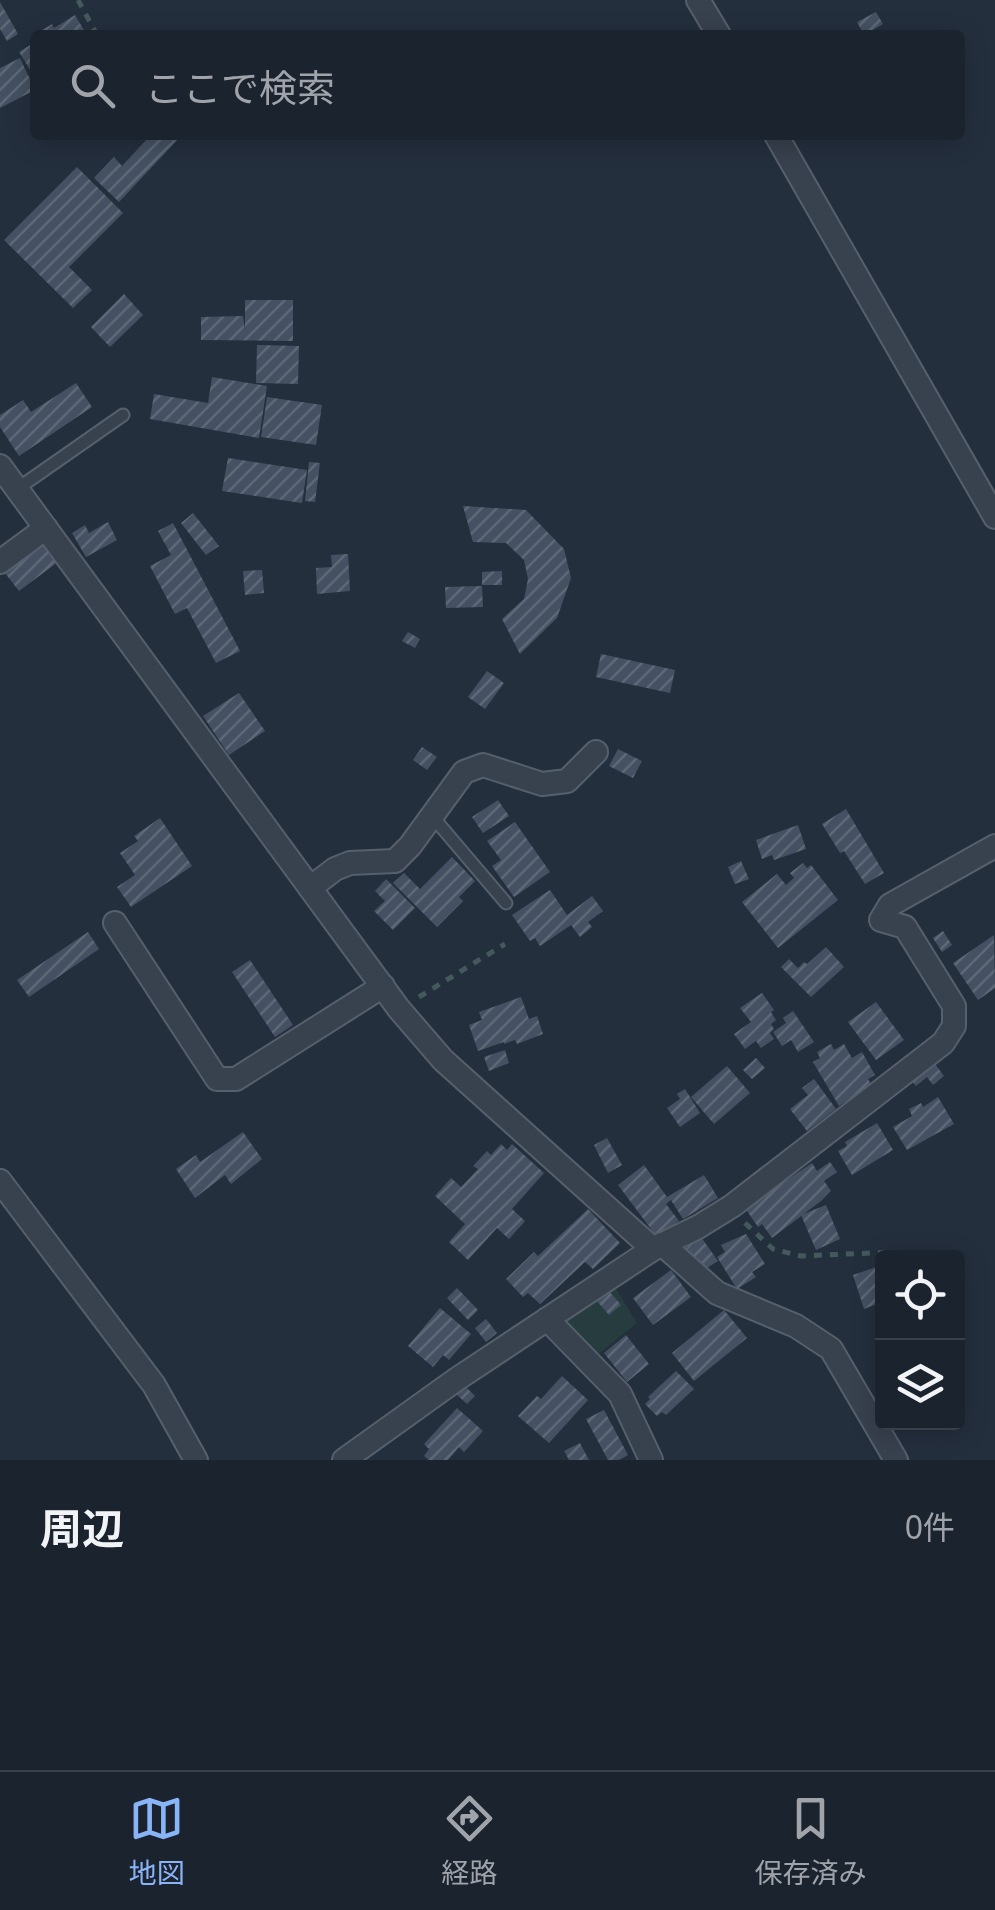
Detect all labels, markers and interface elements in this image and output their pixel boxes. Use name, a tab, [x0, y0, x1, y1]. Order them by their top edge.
search box	[30, 30, 965, 140]
icon: search	[65, 58, 120, 113]
text: ここで検索	[145, 61, 335, 113]
map controls	[875, 1250, 965, 1430]
button: locate	[875, 1250, 965, 1340]
button: layers	[875, 1340, 965, 1430]
text: 周辺	[40, 1499, 124, 1556]
text: 0件	[905, 1505, 955, 1548]
tab: 地図	[128, 1791, 185, 1891]
tab: 経路	[441, 1791, 498, 1891]
tab: 保存済み	[754, 1791, 867, 1891]

